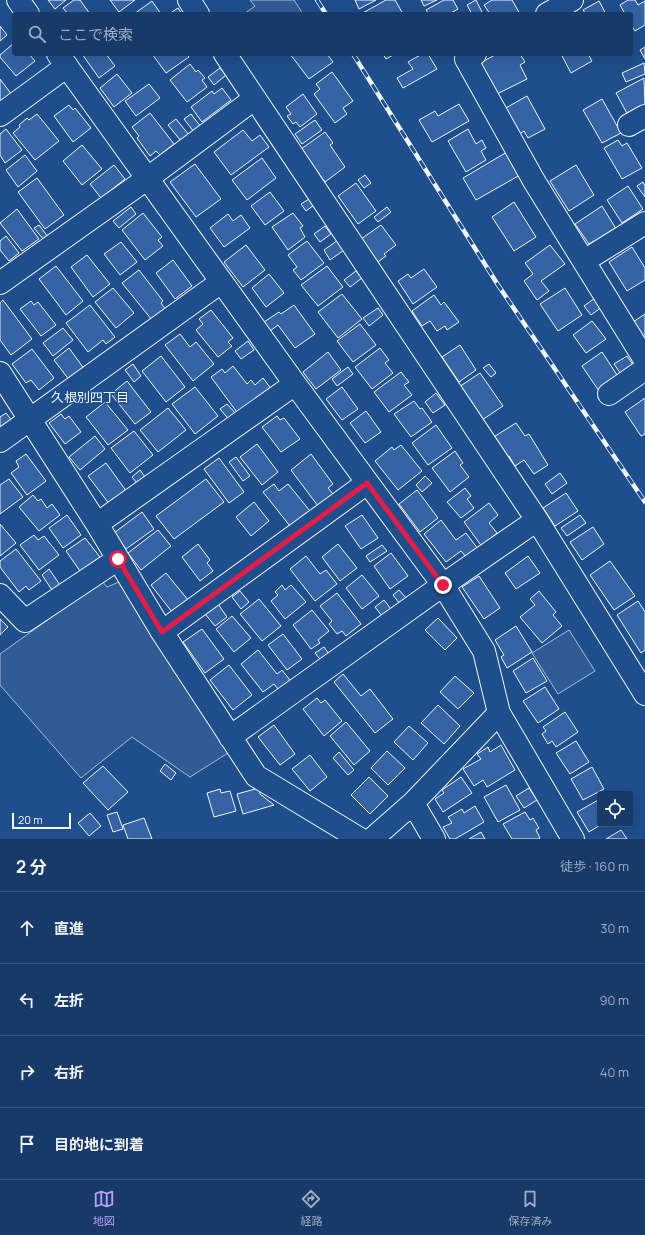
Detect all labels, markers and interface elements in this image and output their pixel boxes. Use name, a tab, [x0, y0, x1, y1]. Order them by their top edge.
search box	[12, 12, 633, 56]
icon: search	[26, 23, 48, 45]
text: ここで検索	[58, 24, 133, 45]
district label: 久根別四丁目	[51, 388, 129, 406]
route start	[109, 550, 127, 568]
route end	[434, 576, 452, 594]
map controls	[597, 791, 633, 827]
button: locate	[597, 791, 633, 827]
scale bar	[12, 811, 71, 830]
text: 20 m	[18, 812, 43, 827]
text: 2 分	[16, 855, 47, 878]
text: 徒歩 · 160 m	[560, 857, 629, 875]
icon: ahead	[16, 917, 38, 939]
text: 直進	[54, 918, 84, 939]
text: 30 m	[600, 919, 629, 937]
icon: left	[16, 989, 38, 1011]
text: 左折	[54, 990, 84, 1011]
text: 90 m	[599, 991, 629, 1009]
icon: right	[16, 1061, 38, 1083]
text: 右折	[54, 1062, 84, 1083]
text: 40 m	[600, 1063, 629, 1081]
icon: arrive	[16, 1133, 38, 1155]
text: 目的地に到着	[54, 1134, 144, 1155]
tab: 地図	[93, 1188, 115, 1228]
tab: 経路	[300, 1188, 322, 1228]
tab: 保存済み	[508, 1188, 552, 1228]

